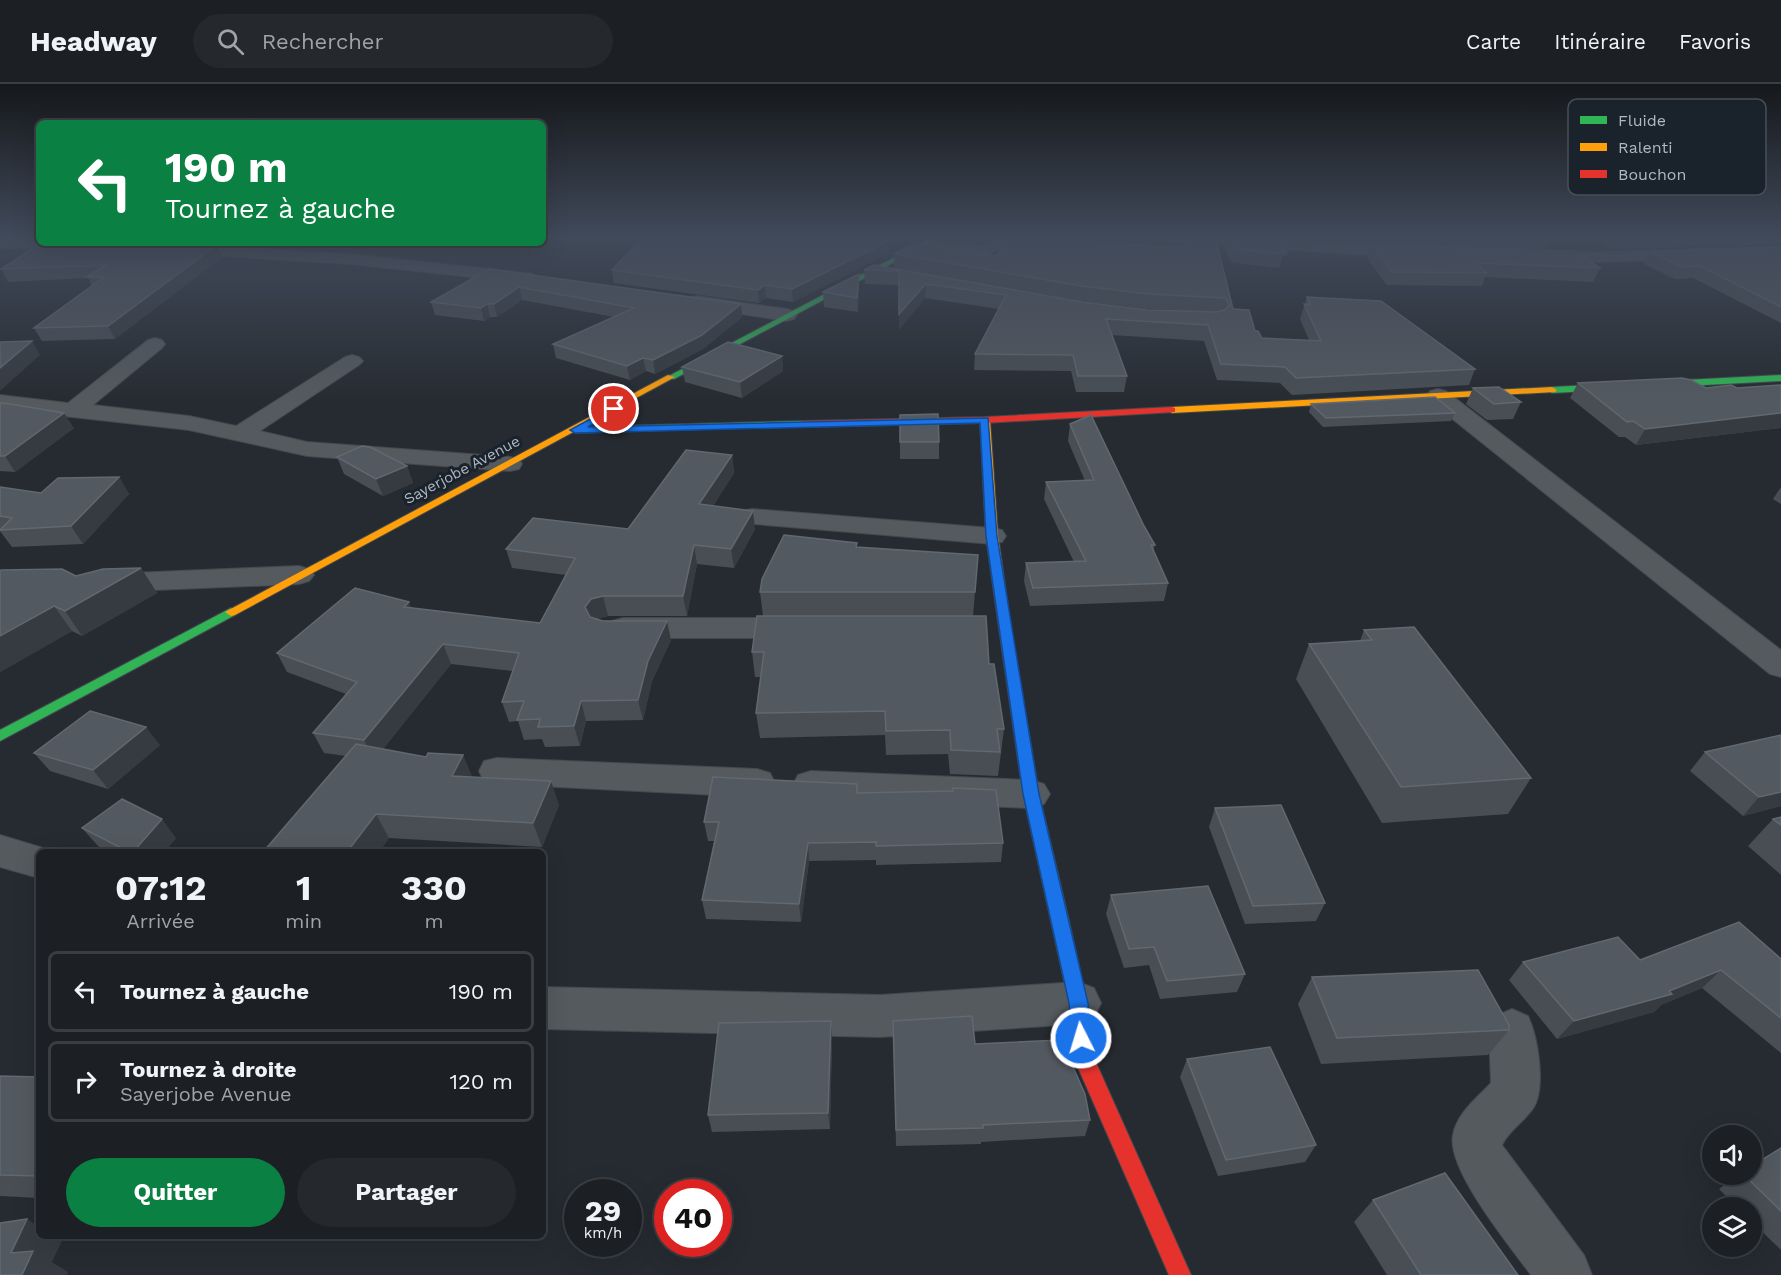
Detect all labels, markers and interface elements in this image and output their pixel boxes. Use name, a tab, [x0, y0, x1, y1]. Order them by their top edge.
search box	[193, 14, 613, 68]
text: Headway	[30, 25, 157, 58]
icon: search	[214, 25, 247, 58]
text: Rechercher	[262, 29, 384, 54]
text: Carte	[1466, 29, 1521, 54]
text: Itinéraire	[1554, 29, 1646, 54]
text: Favoris	[1679, 29, 1751, 54]
legend	[1568, 99, 1766, 195]
text: Fluide	[1618, 111, 1666, 130]
text: Ralenti	[1618, 138, 1673, 157]
text: 190 m	[165, 143, 288, 192]
icon: left	[66, 144, 144, 222]
text: Bouchon	[1618, 165, 1686, 184]
text: Tournez à gauche	[165, 193, 396, 225]
pin	[588, 383, 639, 434]
icon: arrive	[597, 392, 630, 425]
street label: Sayerjobe Avenue	[401, 432, 523, 508]
text: 07:12	[115, 867, 206, 909]
text: 1	[296, 867, 311, 909]
text: 330	[401, 867, 467, 909]
text: Arrivée	[127, 909, 195, 933]
text: min	[285, 909, 322, 933]
text: m	[425, 909, 444, 933]
icon: left	[69, 975, 102, 1008]
text: Tournez à gauche	[120, 979, 309, 1004]
text: 190 m	[449, 979, 513, 1004]
position arrow	[1049, 1006, 1113, 1070]
text: Tournez à droite	[120, 1057, 297, 1082]
icon: right	[69, 1065, 102, 1098]
text: 120 m	[449, 1069, 513, 1094]
text: Sayerjobe Avenue	[120, 1082, 292, 1106]
map controls	[1702, 1125, 1762, 1257]
button: sound	[1702, 1125, 1762, 1185]
button: Quitter	[66, 1158, 285, 1227]
button: Partager	[297, 1158, 516, 1227]
speed limit sign: 40	[654, 1179, 732, 1257]
text: 29	[585, 1193, 621, 1228]
button: layers	[1702, 1197, 1762, 1257]
text: km/h	[584, 1224, 622, 1242]

